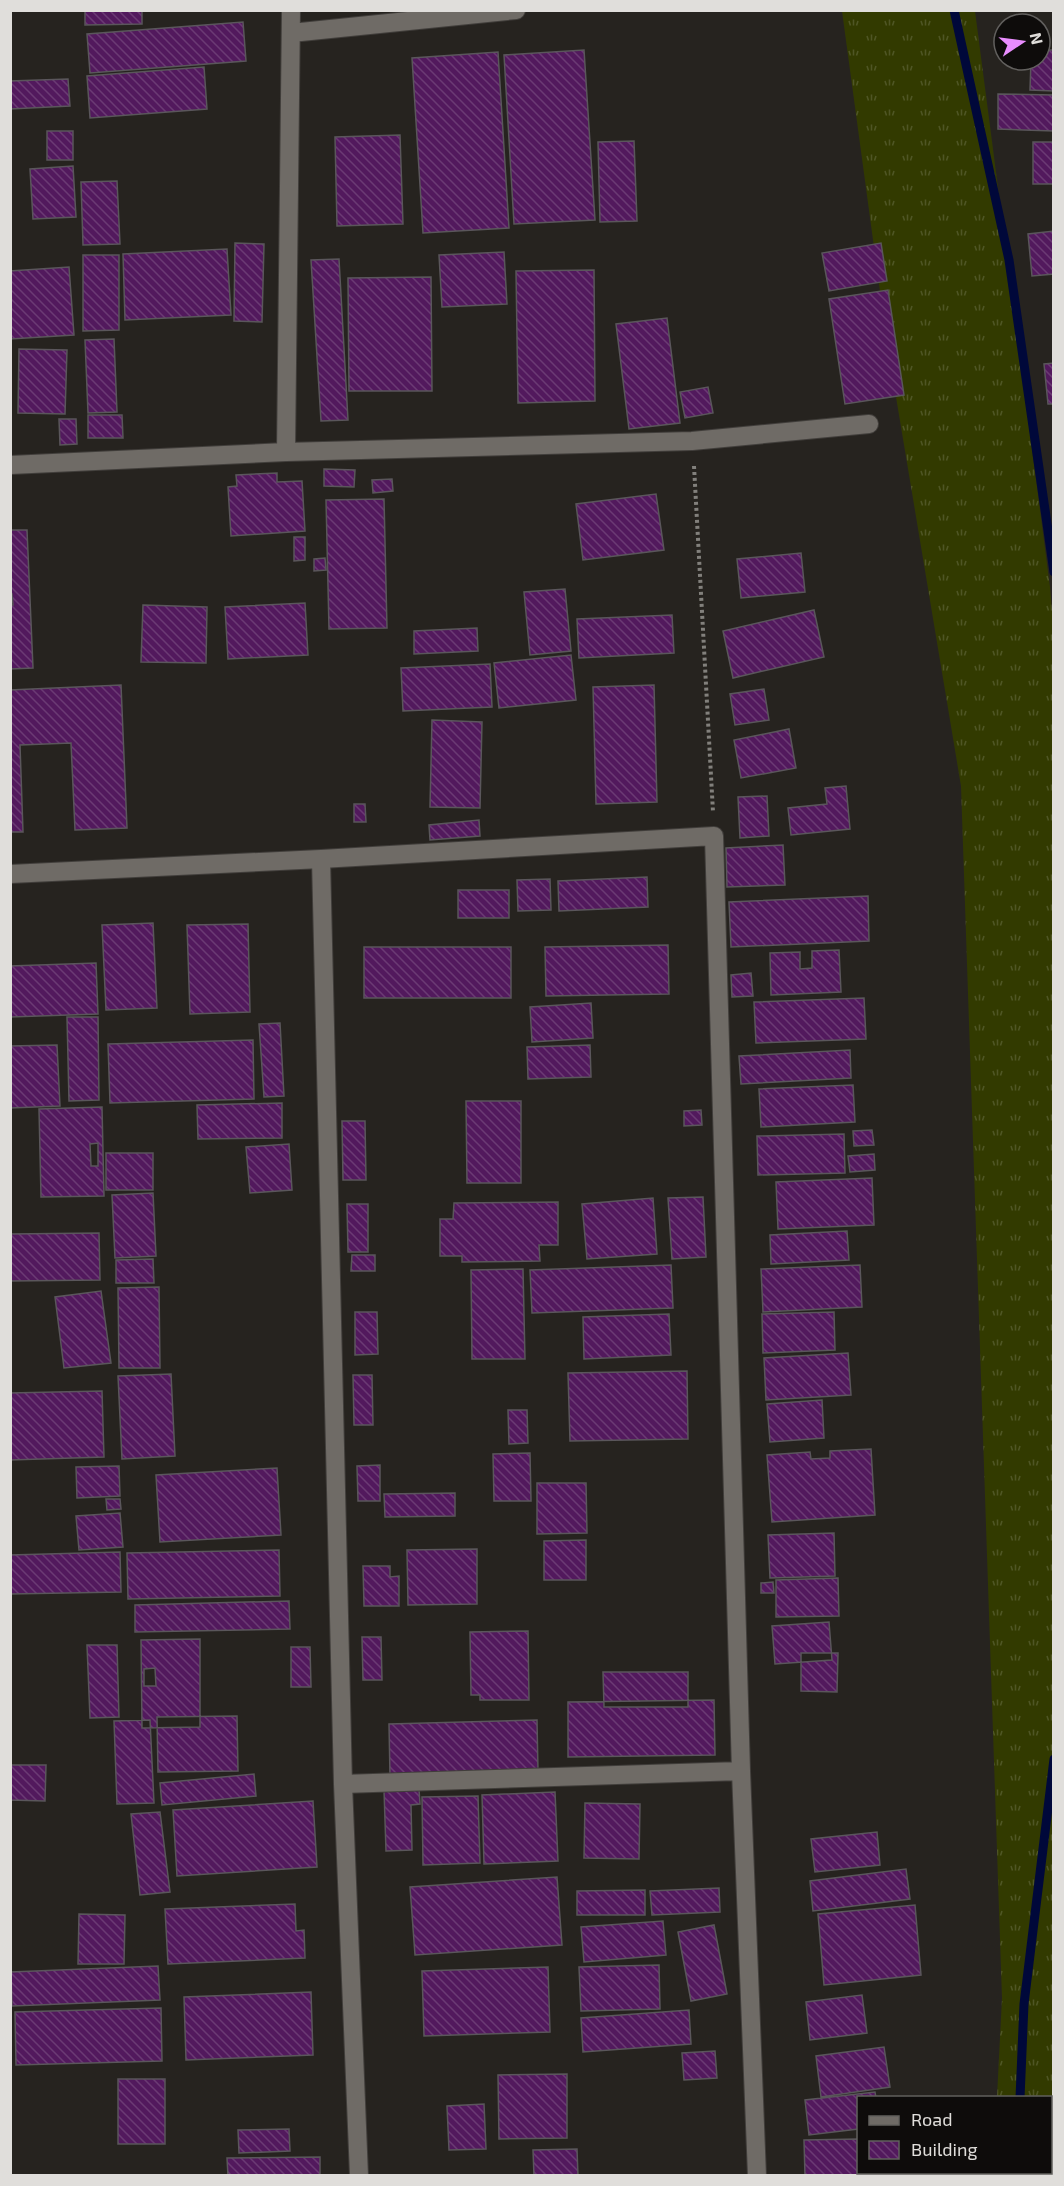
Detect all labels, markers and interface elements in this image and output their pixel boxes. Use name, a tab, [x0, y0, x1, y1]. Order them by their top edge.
north arrow	[992, 12, 1052, 72]
text: N	[1027, 31, 1048, 46]
legend	[857, 2096, 1052, 2174]
text: Road	[911, 2108, 952, 2130]
text: Building	[911, 2138, 978, 2160]

